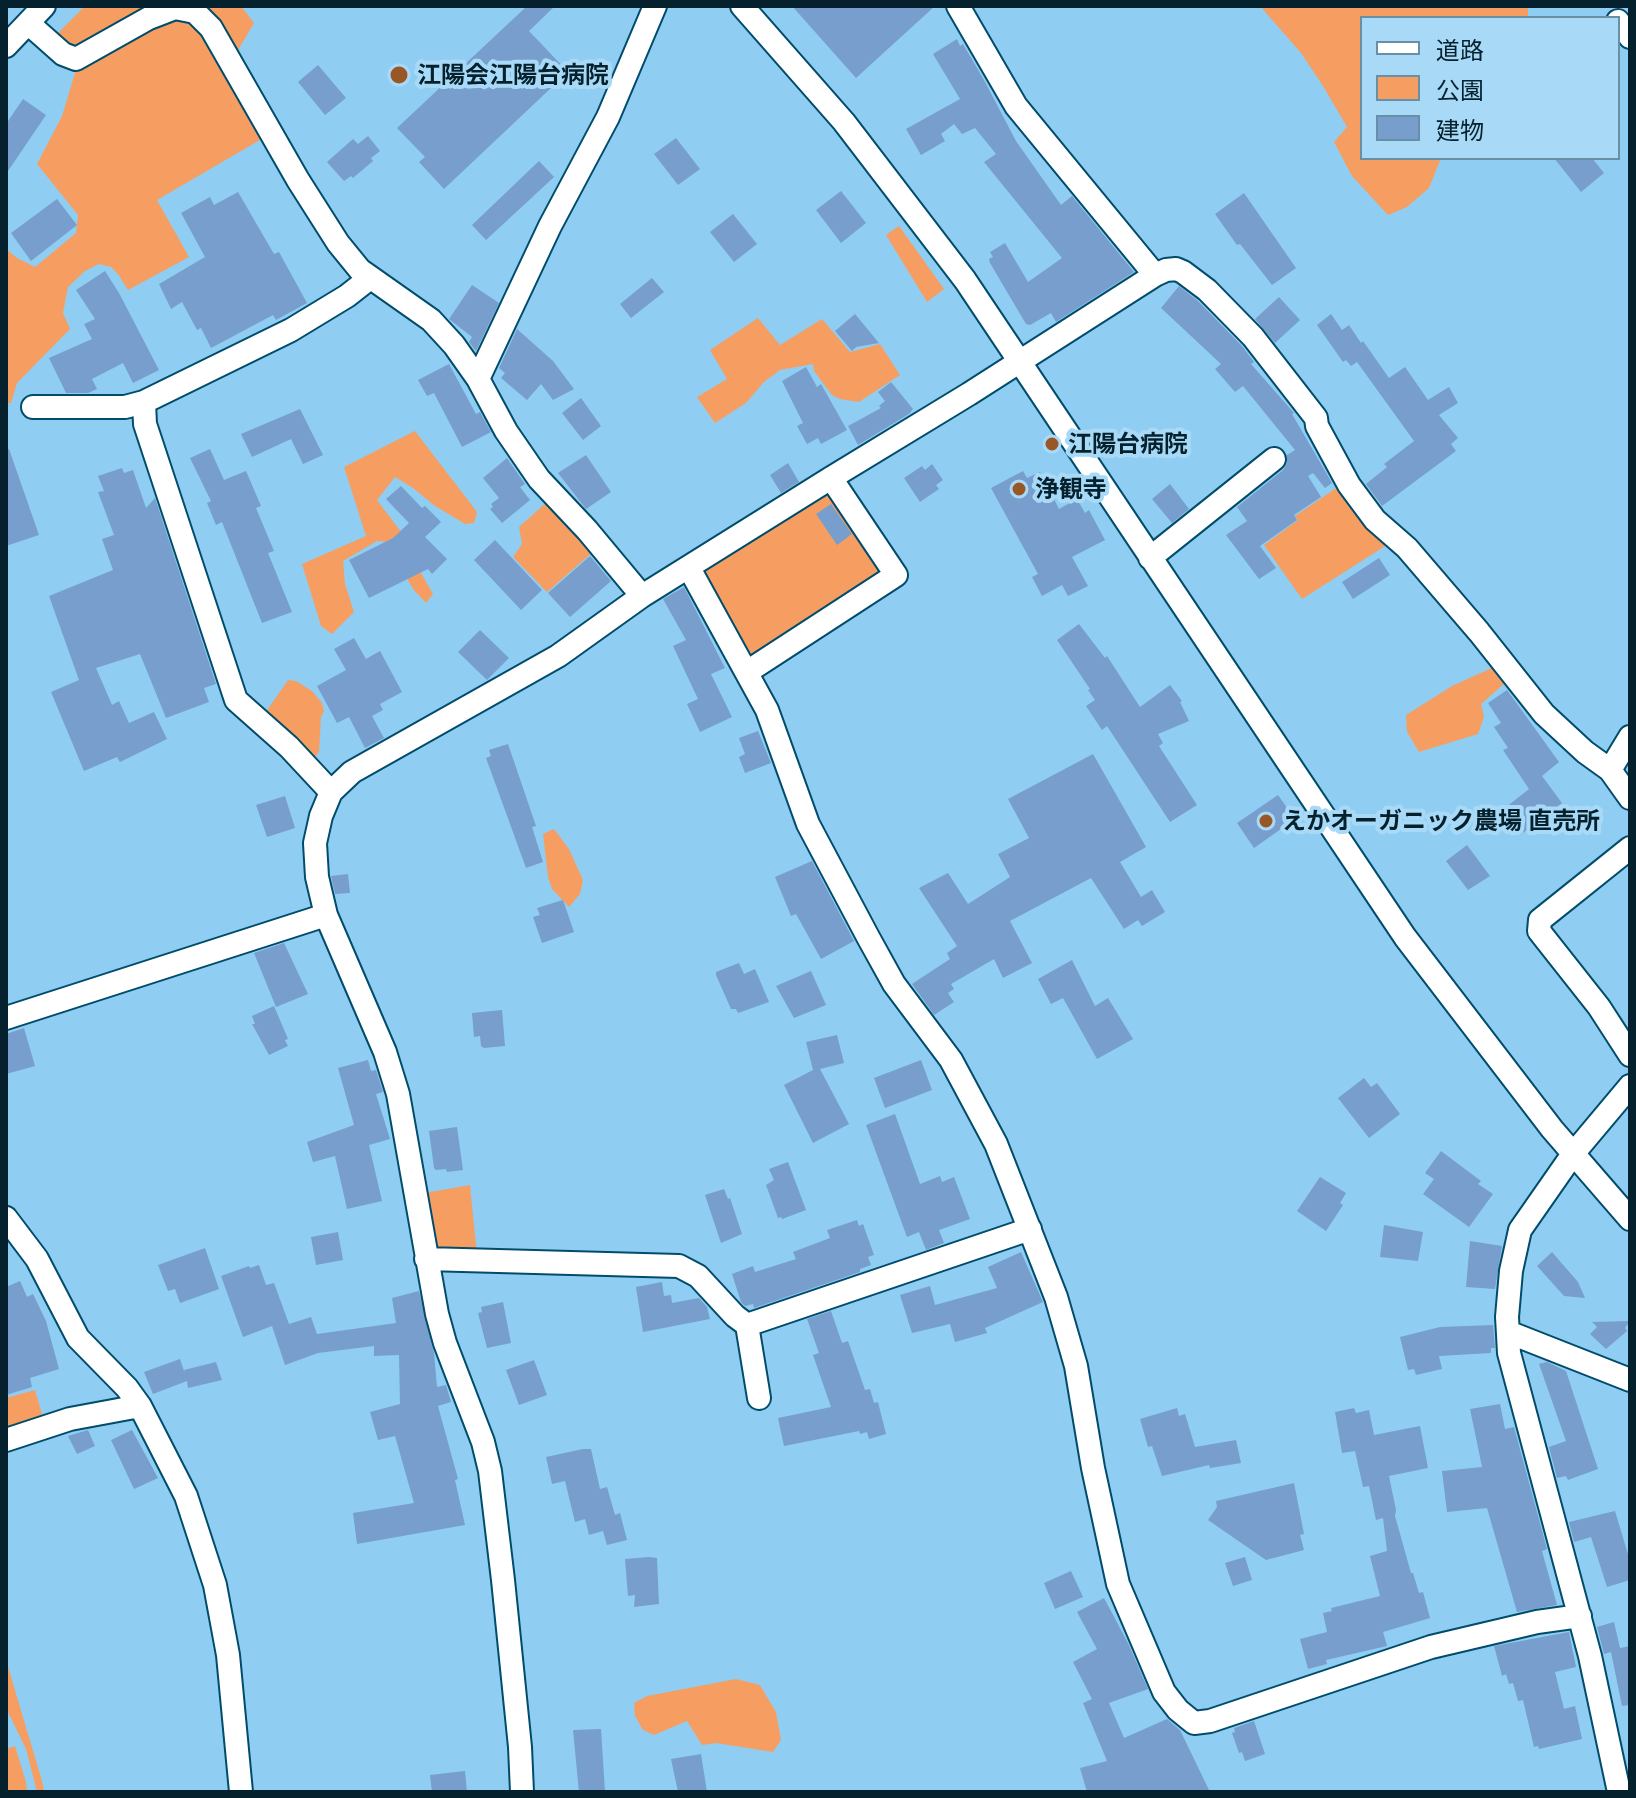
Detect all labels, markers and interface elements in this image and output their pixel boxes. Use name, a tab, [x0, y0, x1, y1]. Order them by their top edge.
legend	[1360, 16, 1620, 160]
text: 道路	[1436, 35, 1484, 64]
place label: 江陽会江陽台病院	[417, 61, 609, 89]
marker: 江陽会江陽台病院	[388, 64, 410, 86]
text: 公園	[1436, 75, 1484, 104]
text: 建物	[1436, 115, 1484, 144]
place label: 江陽台病院	[1068, 430, 1188, 458]
marker: 江陽台病院	[1043, 435, 1061, 453]
place label: 浄観寺	[1035, 475, 1107, 503]
marker: 浄観寺	[1010, 480, 1028, 498]
place label: えかオーガニック農場 直売所	[1282, 807, 1600, 835]
marker: えかオーガニック農場 直売所	[1257, 812, 1275, 830]

